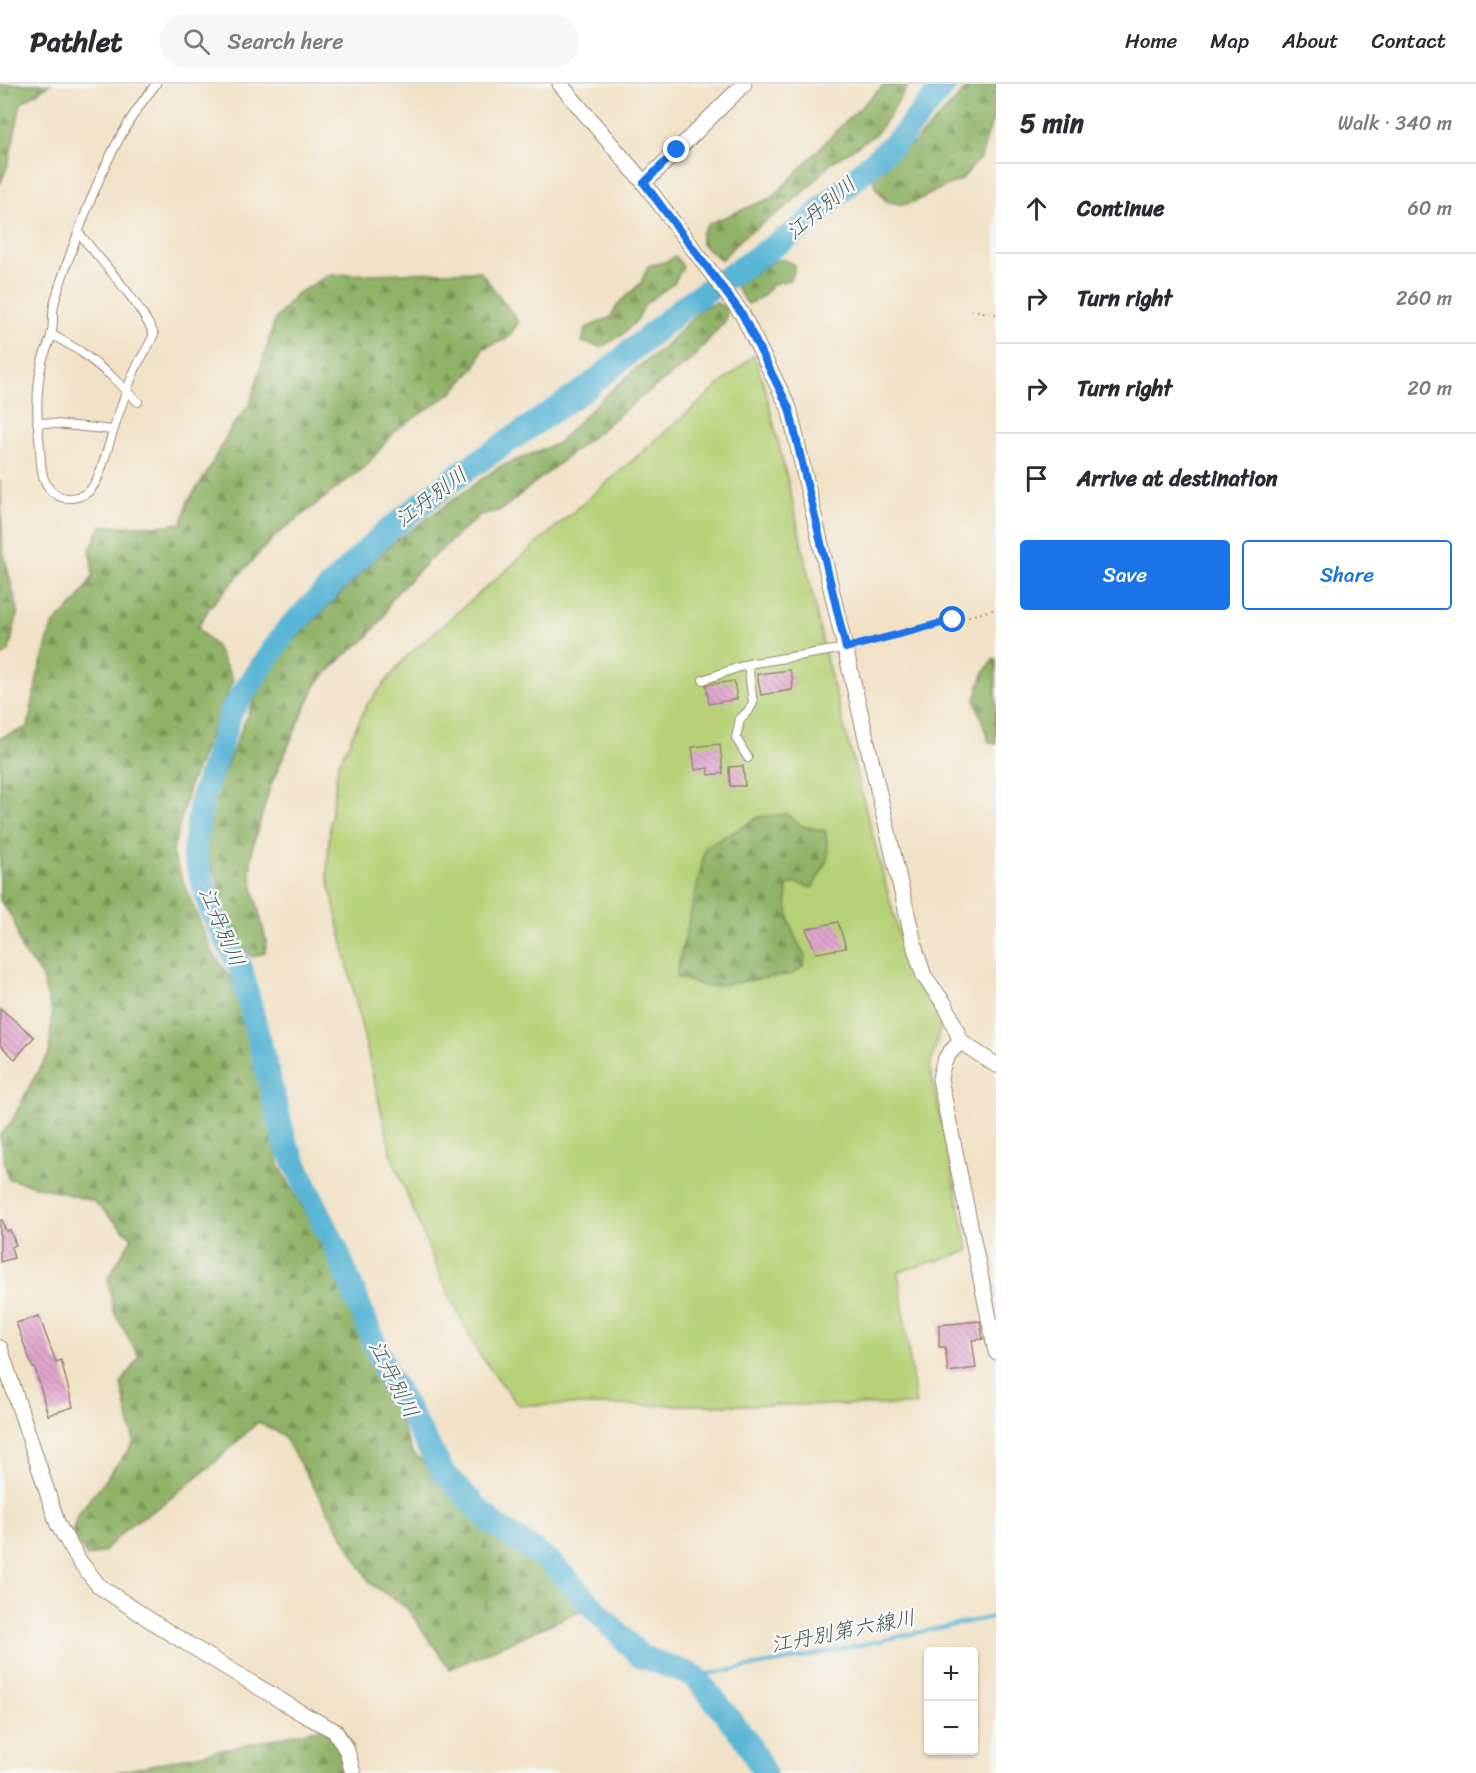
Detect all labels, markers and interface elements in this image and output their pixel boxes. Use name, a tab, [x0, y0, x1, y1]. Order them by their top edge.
search box	[159, 14, 579, 68]
text: Pathlet	[30, 17, 123, 66]
text: Search here	[228, 22, 343, 61]
text: Home	[1125, 22, 1177, 60]
text: Map	[1210, 22, 1249, 60]
text: About	[1282, 22, 1339, 60]
text: Contact	[1372, 22, 1446, 60]
icon: search	[180, 25, 213, 58]
text: 5 min	[1020, 100, 1084, 146]
text: Walk · 340 m	[1338, 106, 1452, 141]
route end	[663, 136, 689, 162]
water label: 江丹別川	[777, 166, 865, 250]
text: Continue	[1077, 189, 1165, 228]
text: 60 m	[1407, 191, 1452, 226]
icon: ahead	[1020, 192, 1053, 225]
text: Turn right	[1077, 279, 1172, 318]
text: 260 m	[1396, 281, 1452, 316]
icon: right	[1020, 282, 1053, 315]
text: Turn right	[1077, 369, 1172, 408]
text: 20 m	[1407, 371, 1452, 406]
icon: right	[1020, 372, 1053, 405]
water label: 江丹別川	[386, 457, 476, 537]
text: Arrive at destination	[1077, 459, 1278, 498]
icon: arrive	[1020, 462, 1053, 495]
button: Save	[1020, 540, 1230, 610]
button: Share	[1242, 540, 1452, 610]
route start	[939, 606, 965, 632]
water label: 江丹別川	[188, 881, 256, 973]
water label: 江丹別川	[358, 1333, 430, 1425]
water label: 江丹別第六線川	[767, 1598, 919, 1664]
map controls	[924, 1647, 978, 1755]
button: +	[924, 1647, 978, 1701]
button: −	[924, 1701, 978, 1755]

